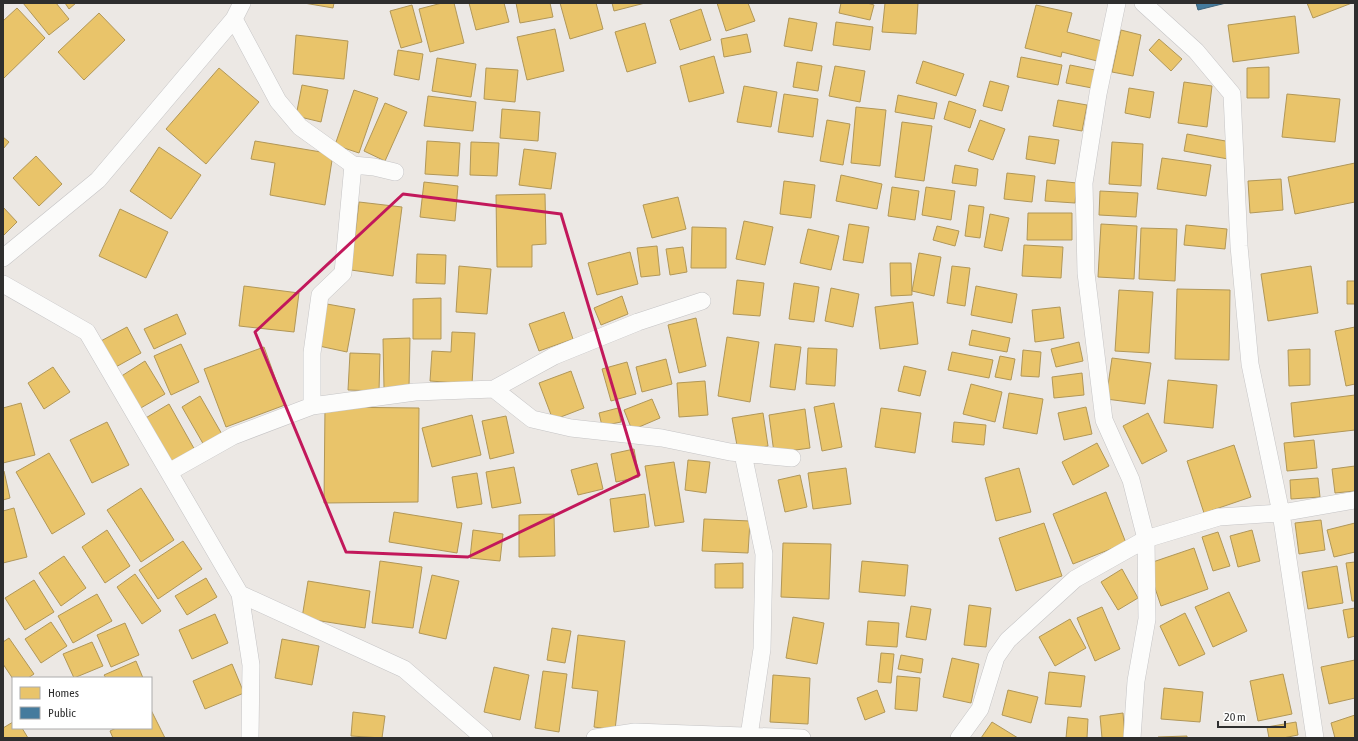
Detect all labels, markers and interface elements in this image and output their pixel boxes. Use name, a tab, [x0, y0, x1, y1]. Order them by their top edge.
legend	[12, 677, 152, 729]
text: Homes	[48, 686, 79, 700]
scale bar	[1218, 703, 1285, 729]
text: Public	[48, 706, 76, 720]
text: 20 m	[1224, 710, 1246, 724]

